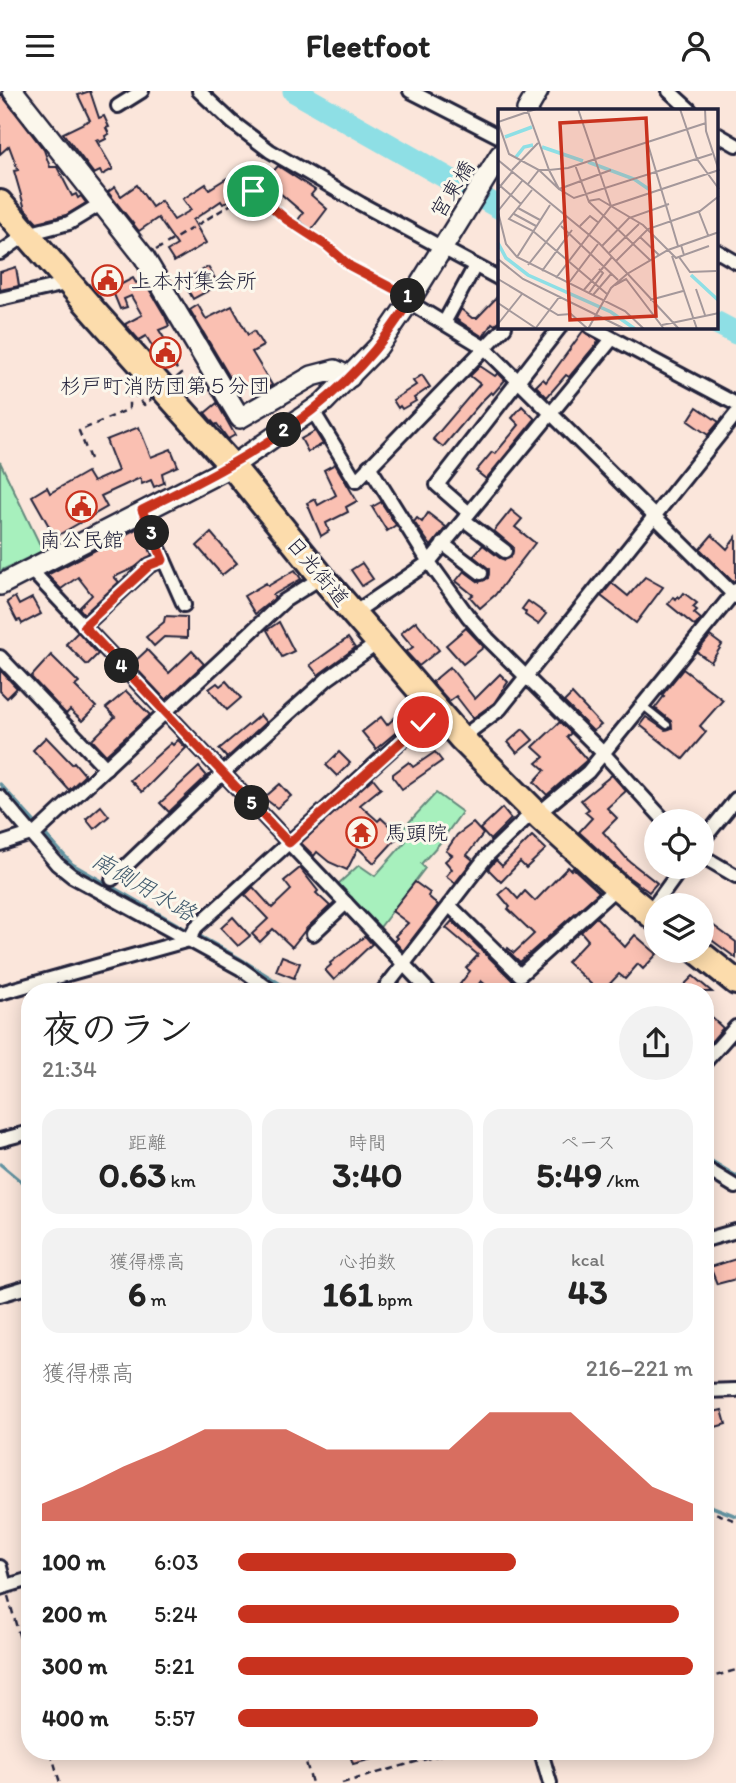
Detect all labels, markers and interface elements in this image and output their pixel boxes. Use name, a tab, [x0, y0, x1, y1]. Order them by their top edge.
icon: menu	[21, 27, 59, 65]
text: Fleetfoot	[306, 27, 430, 65]
icon: person	[677, 27, 715, 65]
inset map	[498, 109, 718, 329]
street label: 宮東橋	[425, 156, 479, 222]
pin	[223, 161, 283, 221]
icon: arrive	[234, 172, 272, 210]
public building icon: 上本村集会所	[91, 263, 125, 297]
place label: 上本村集会所	[131, 268, 257, 293]
pin: 1	[390, 279, 426, 313]
text: 1	[403, 284, 412, 307]
public building icon: 杉戸町消防団第５分団	[148, 336, 182, 370]
place label: 杉戸町消防団第５分団	[60, 373, 270, 398]
pin: 2	[266, 413, 302, 447]
text: 2	[279, 418, 289, 441]
public building icon: 南公民館	[65, 490, 99, 524]
pin: 3	[134, 515, 170, 551]
text: 3	[146, 521, 157, 544]
place label: 南公民館	[40, 527, 124, 552]
street label: 日光街道	[281, 531, 355, 611]
pin: 4	[104, 649, 140, 683]
text: 4	[116, 654, 127, 677]
pin	[393, 692, 453, 752]
icon: check	[404, 703, 442, 741]
pin: 5	[234, 785, 270, 821]
text: 5	[247, 791, 256, 814]
map controls	[644, 809, 714, 963]
button: locate	[644, 809, 714, 879]
temple icon: 馬頭院	[345, 815, 379, 849]
place label: 馬頭院	[385, 820, 448, 845]
water label: 南側用水路	[87, 845, 203, 928]
button: layers	[644, 893, 714, 963]
text: 夜のラン	[42, 1006, 194, 1052]
button: share	[619, 1006, 693, 1080]
text: 21:34	[42, 1055, 97, 1083]
text: 距離	[128, 1131, 166, 1154]
text: 時間	[348, 1131, 387, 1154]
text: ペース	[560, 1131, 616, 1154]
text: 0.63	[99, 1154, 166, 1196]
text: 3:40	[332, 1154, 403, 1196]
text: 5:49	[536, 1154, 602, 1196]
text: km	[166, 1169, 196, 1192]
text: /km	[602, 1169, 640, 1192]
text: kcal	[571, 1248, 605, 1271]
text: 獲得標高	[109, 1250, 185, 1273]
text: 心拍数	[339, 1250, 396, 1273]
text: 43	[568, 1271, 608, 1313]
text: 6	[128, 1273, 146, 1315]
text: 161	[322, 1273, 373, 1315]
text: m	[146, 1288, 167, 1311]
text: bpm	[373, 1288, 413, 1311]
text: 216–221 m	[586, 1354, 693, 1382]
text: 獲得標高	[42, 1359, 134, 1387]
text: 100 m	[42, 1548, 106, 1576]
text: 6:03	[154, 1548, 199, 1576]
text: 200 m	[42, 1600, 107, 1628]
text: 5:24	[154, 1600, 198, 1628]
text: 300 m	[42, 1652, 107, 1680]
text: 5:21	[154, 1652, 194, 1680]
text: 400 m	[42, 1704, 109, 1732]
text: 5:57	[154, 1704, 195, 1732]

